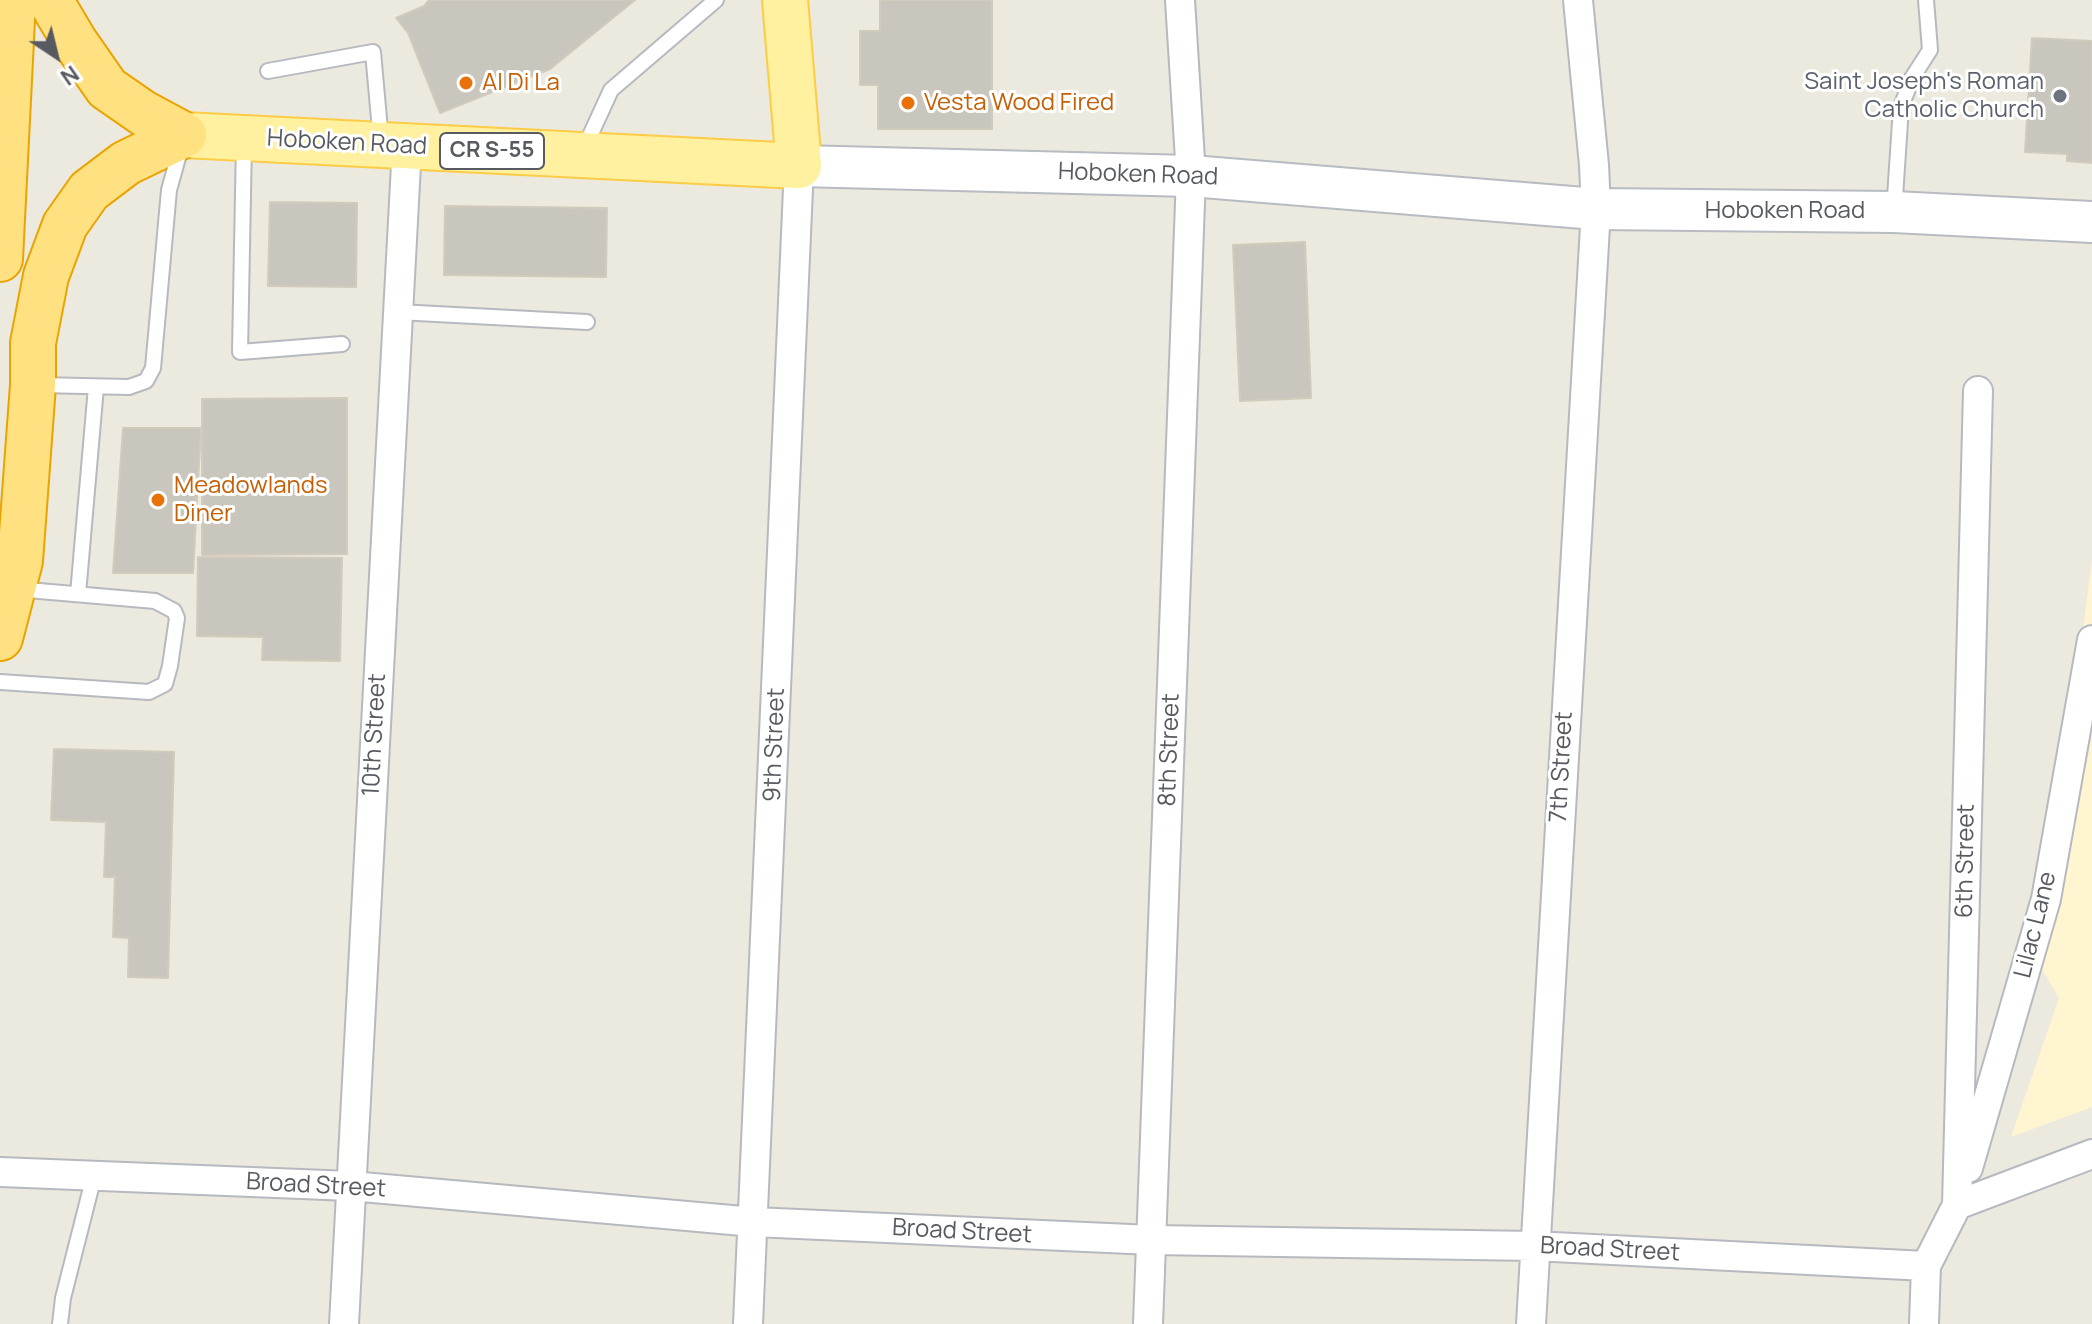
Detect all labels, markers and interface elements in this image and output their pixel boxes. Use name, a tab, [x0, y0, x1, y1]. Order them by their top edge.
north arrow	[16, 16, 96, 96]
text: N	[55, 59, 85, 92]
place label: Saint Joseph's Roman Catholic Church	[1804, 68, 2044, 124]
place label: Al Di La	[482, 69, 560, 97]
marker: Al Di La	[457, 74, 475, 92]
marker: Saint Joseph's Roman Catholic Church	[2051, 87, 2069, 105]
place label: Vesta Wood Fired	[924, 89, 1114, 117]
marker: Vesta Wood Fired	[899, 94, 917, 112]
street label: Hoboken Road	[266, 124, 428, 162]
road number: CR S-55	[440, 133, 544, 169]
street label: Hoboken Road	[1057, 158, 1219, 192]
street label: Hoboken Road	[1705, 197, 1865, 225]
place label: Meadowlands Diner	[174, 472, 328, 528]
marker: Meadowlands Diner	[149, 491, 167, 509]
street label: 10th Street	[357, 673, 393, 797]
street label: 9th Street	[759, 688, 791, 802]
street label: 8th Street	[1154, 693, 1186, 807]
street label: 7th Street	[1545, 711, 1579, 823]
street label: 6th Street	[1951, 804, 1981, 918]
street label: Lilac Lane	[2009, 869, 2063, 981]
street label: Broad Street	[245, 1168, 387, 1204]
street label: Broad Street	[891, 1214, 1033, 1250]
street label: Broad Street	[1539, 1232, 1681, 1268]

